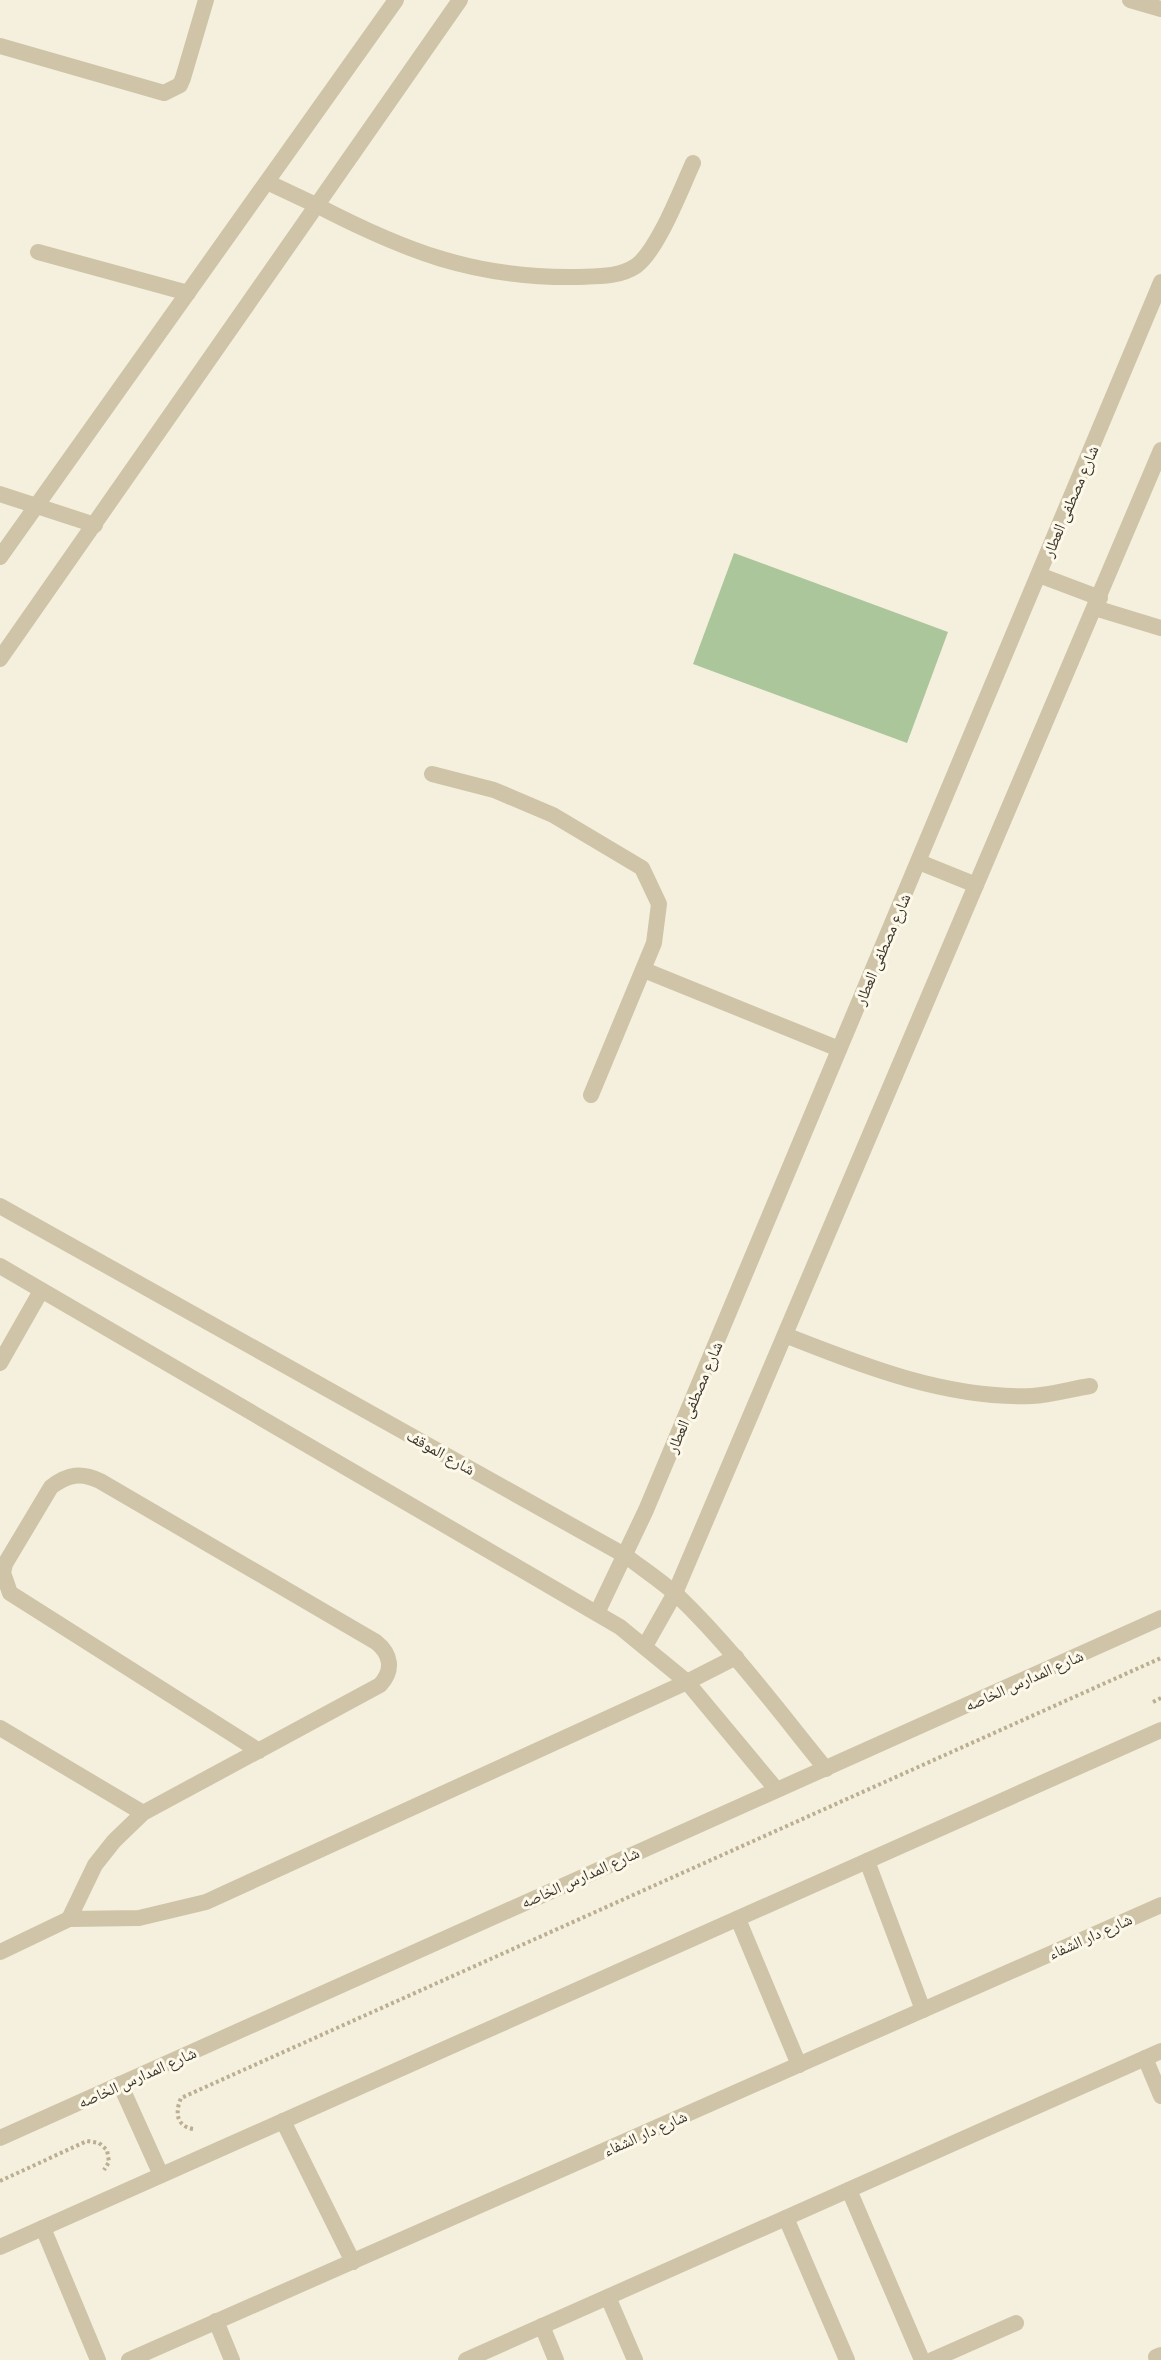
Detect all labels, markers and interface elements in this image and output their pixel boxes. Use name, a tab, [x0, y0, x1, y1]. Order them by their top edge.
street label: شارع مصطفى العطار	[1039, 443, 1104, 561]
street label: شارع مصطفى العطار	[851, 891, 916, 1009]
street label: شارع مصطفى العطار	[663, 1339, 728, 1457]
street label: شارع الموقف	[402, 1427, 478, 1481]
street label: شارع المدارس الخاصه	[963, 1647, 1087, 1717]
street label: شارع المدارس الخاصه	[519, 1844, 643, 1914]
street label: شارع دار الشفاء	[1046, 1910, 1136, 1965]
street label: شارع المدارس الخاصه	[76, 2044, 200, 2114]
street label: شارع دار الشفاء	[601, 2107, 691, 2162]

